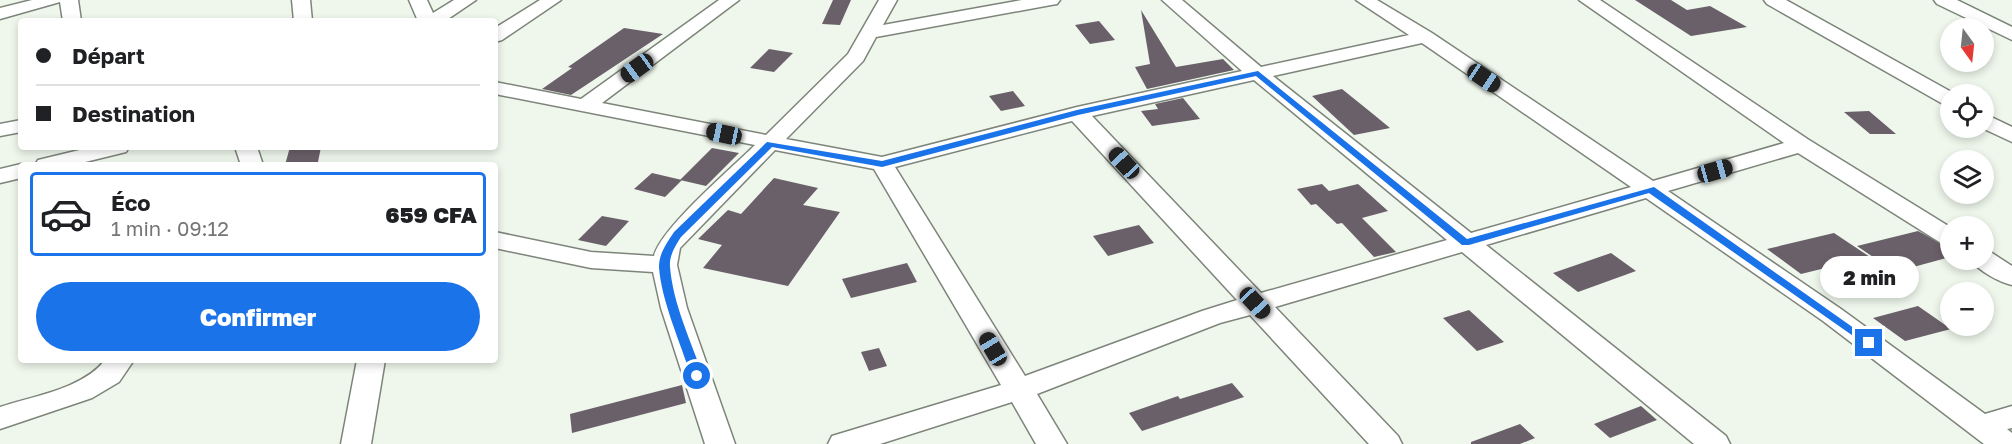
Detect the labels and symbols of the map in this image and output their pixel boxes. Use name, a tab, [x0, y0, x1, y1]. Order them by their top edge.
north arrow	[1940, 18, 1994, 72]
car	[617, 50, 657, 86]
car	[1464, 60, 1504, 96]
car	[705, 121, 743, 147]
car	[1105, 144, 1143, 182]
car	[1695, 157, 1735, 185]
callout: 2 min	[1820, 256, 1918, 298]
car	[1236, 284, 1274, 322]
car	[976, 329, 1010, 369]
route end	[1855, 329, 1882, 356]
route start	[683, 362, 710, 389]

